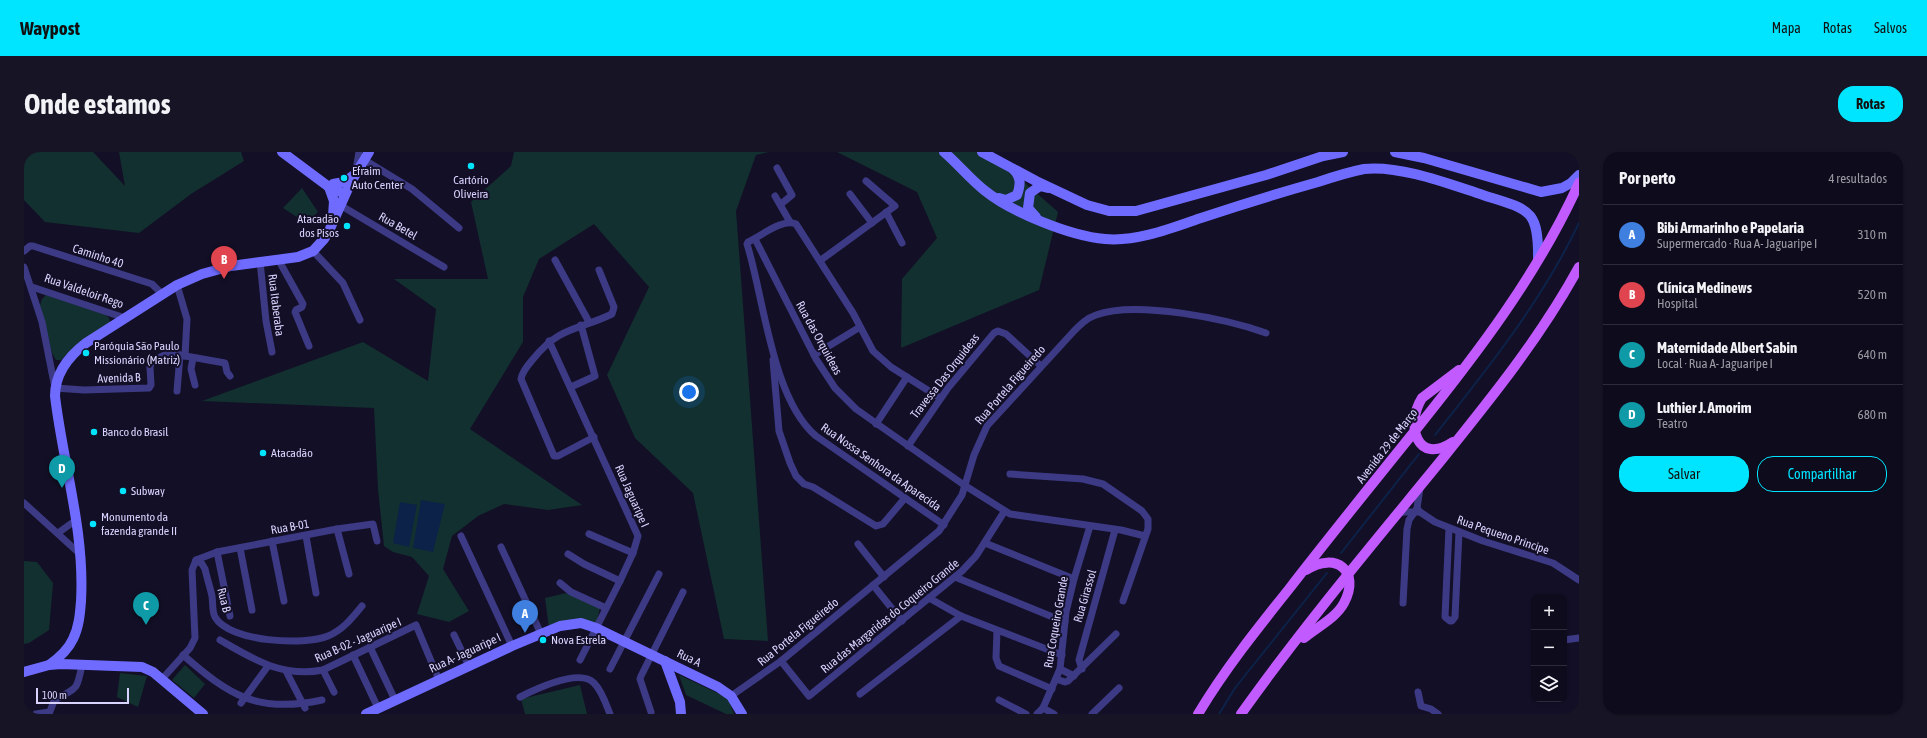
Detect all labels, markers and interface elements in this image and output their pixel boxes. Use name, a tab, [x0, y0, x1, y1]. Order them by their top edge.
text: Waypost	[20, 17, 80, 39]
text: Mapa	[1772, 20, 1801, 36]
text: Rotas	[1823, 20, 1852, 36]
text: Salvos	[1874, 20, 1907, 36]
button: Rotas	[1838, 86, 1903, 122]
text: Onde estamos	[24, 88, 171, 120]
marker: Cartório Oliveira	[466, 161, 476, 171]
place label: Efraim Auto Center	[352, 164, 404, 192]
text: Por perto	[1619, 168, 1676, 188]
text: 4 resultados	[1828, 171, 1887, 186]
marker: Efraim Auto Center	[339, 173, 349, 183]
place label: Cartório Oliveira	[453, 173, 489, 201]
street label: Rua Betel	[376, 209, 420, 243]
place label: Atacadão dos Pisos	[297, 212, 339, 240]
text: Bibi Armarinho e Papelaria	[1657, 219, 1804, 236]
marker: Atacadão dos Pisos	[342, 221, 352, 231]
text: A	[1629, 227, 1635, 242]
text: 310 m	[1858, 227, 1887, 242]
text: Supermercado · Rua A- Jaguaripe I	[1657, 236, 1817, 251]
street label: Caminho 40	[71, 241, 126, 271]
pin: B	[211, 246, 237, 279]
street label: Rua Valdeloir Rego	[42, 271, 126, 311]
street label: Rua Itaberaba	[265, 273, 287, 337]
text: Clínica Medinews	[1657, 279, 1752, 296]
text: B	[1629, 287, 1635, 302]
text: 520 m	[1858, 287, 1887, 302]
text: Hospital	[1657, 296, 1698, 311]
street label: Rua das Orquideas	[793, 299, 845, 377]
street label: Travessa Das Orquideas	[908, 331, 982, 421]
place label: Paróquia São Paulo Missionário (Matriz)	[94, 339, 180, 367]
text: Maternidade Albert Sabin	[1657, 339, 1797, 356]
street label: Rua Portela Figueiredo	[972, 342, 1048, 427]
text: C	[1629, 347, 1635, 362]
text: 640 m	[1858, 347, 1887, 362]
marker: Paróquia São Paulo Missionário (Matriz)	[81, 348, 91, 358]
text: Local · Rua A- Jaguaripe I	[1657, 356, 1773, 371]
street label: Avenida B	[97, 370, 141, 386]
your location	[679, 382, 699, 402]
text: Luthier J. Amorim	[1657, 399, 1752, 416]
street label: Avenida 29 de Março	[1354, 406, 1421, 486]
text: D	[1628, 407, 1636, 422]
text: 680 m	[1858, 407, 1887, 422]
text: Teatro	[1657, 416, 1688, 431]
street label: Rua Nossa Senhora da Aparecida	[818, 420, 944, 514]
place label: Banco do Brasil	[102, 425, 169, 439]
marker: Banco do Brasil	[89, 427, 99, 437]
place label: Atacadão	[271, 446, 313, 460]
marker: Atacadão	[258, 448, 268, 458]
pin: D	[49, 455, 75, 488]
button: Salvar	[1619, 456, 1749, 492]
button: Compartilhar	[1757, 456, 1887, 492]
street label: Rua Jaguaripe I	[612, 462, 652, 530]
place label: Subway	[131, 484, 165, 498]
marker: Subway	[118, 486, 128, 496]
place label: Monumento da fazenda grande II	[101, 510, 177, 538]
street label: Rua Pequeno Principe	[1455, 513, 1551, 557]
street label: Rua B-01	[270, 517, 311, 537]
marker: Monumento da fazenda grande II	[88, 519, 98, 529]
street label: Rua das Margaridas do Coqueiro Grande	[818, 556, 962, 676]
street label: Rua Girassol	[1071, 567, 1099, 624]
street label: Rua Coqueiro Grande	[1041, 575, 1071, 669]
street label: Rua B	[214, 586, 234, 614]
pin: C	[133, 592, 159, 625]
map controls	[1531, 594, 1567, 702]
button: +	[1531, 594, 1567, 630]
street label: Rua Portela Figueiredo	[755, 595, 842, 669]
pin: A	[512, 600, 538, 633]
street label: Rua B-02 - Jaguaripe I	[313, 615, 403, 665]
street label: Rua A- Jaguaripe I	[427, 630, 503, 676]
button: −	[1531, 630, 1567, 666]
place label: Nova Estrela	[551, 633, 606, 647]
marker: Nova Estrela	[538, 635, 548, 645]
street label: Rua A	[675, 646, 703, 670]
button: layers	[1531, 666, 1567, 702]
scale bar	[36, 686, 129, 705]
text: 100 m	[42, 689, 67, 701]

